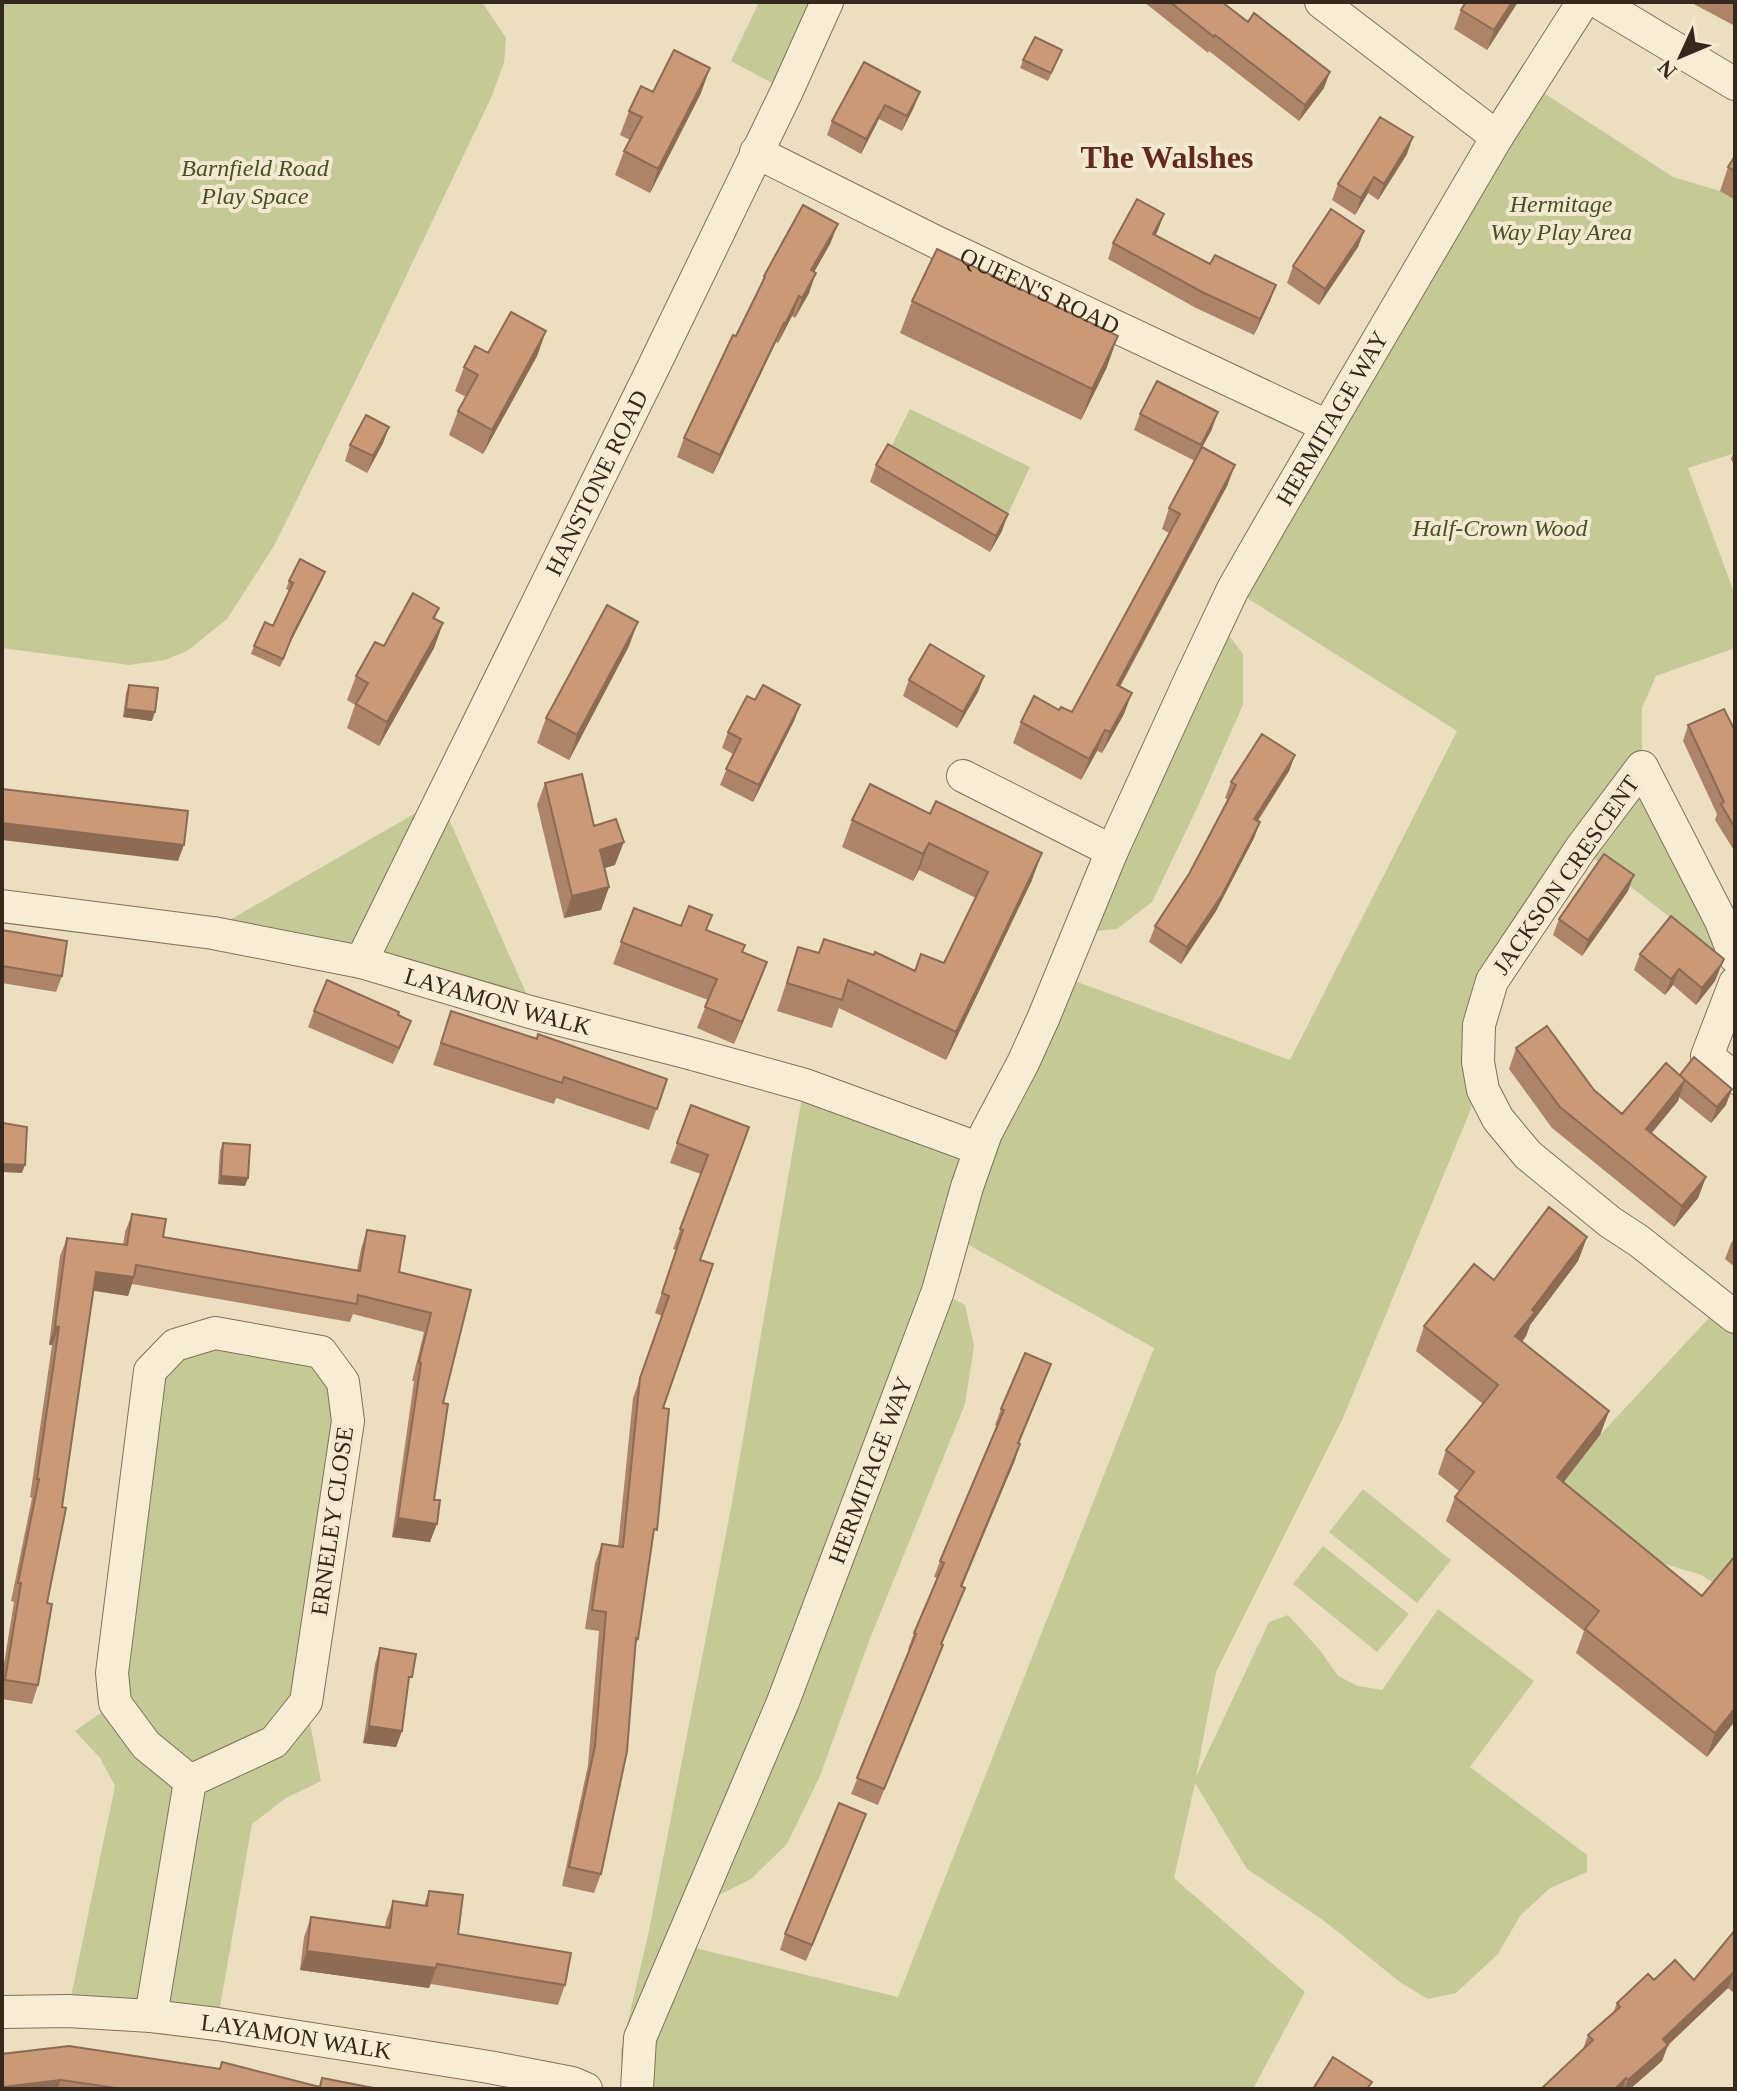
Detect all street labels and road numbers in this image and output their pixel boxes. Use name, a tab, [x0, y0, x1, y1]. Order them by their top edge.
street label: QUEEN'S ROAD	[956, 242, 1124, 340]
street label: HERMITAGE WAY	[1271, 326, 1393, 510]
street label: HANSTONE ROAD	[540, 386, 653, 580]
street label: JACKSON CRESCENT	[1487, 770, 1645, 979]
street label: LAYAMON WALK	[401, 963, 595, 1040]
street label: HERMITAGE WAY	[823, 1373, 917, 1567]
street label: ERNELEY CLOSE	[306, 1425, 358, 1617]
street label: LAYAMON WALK	[200, 2009, 394, 2065]

